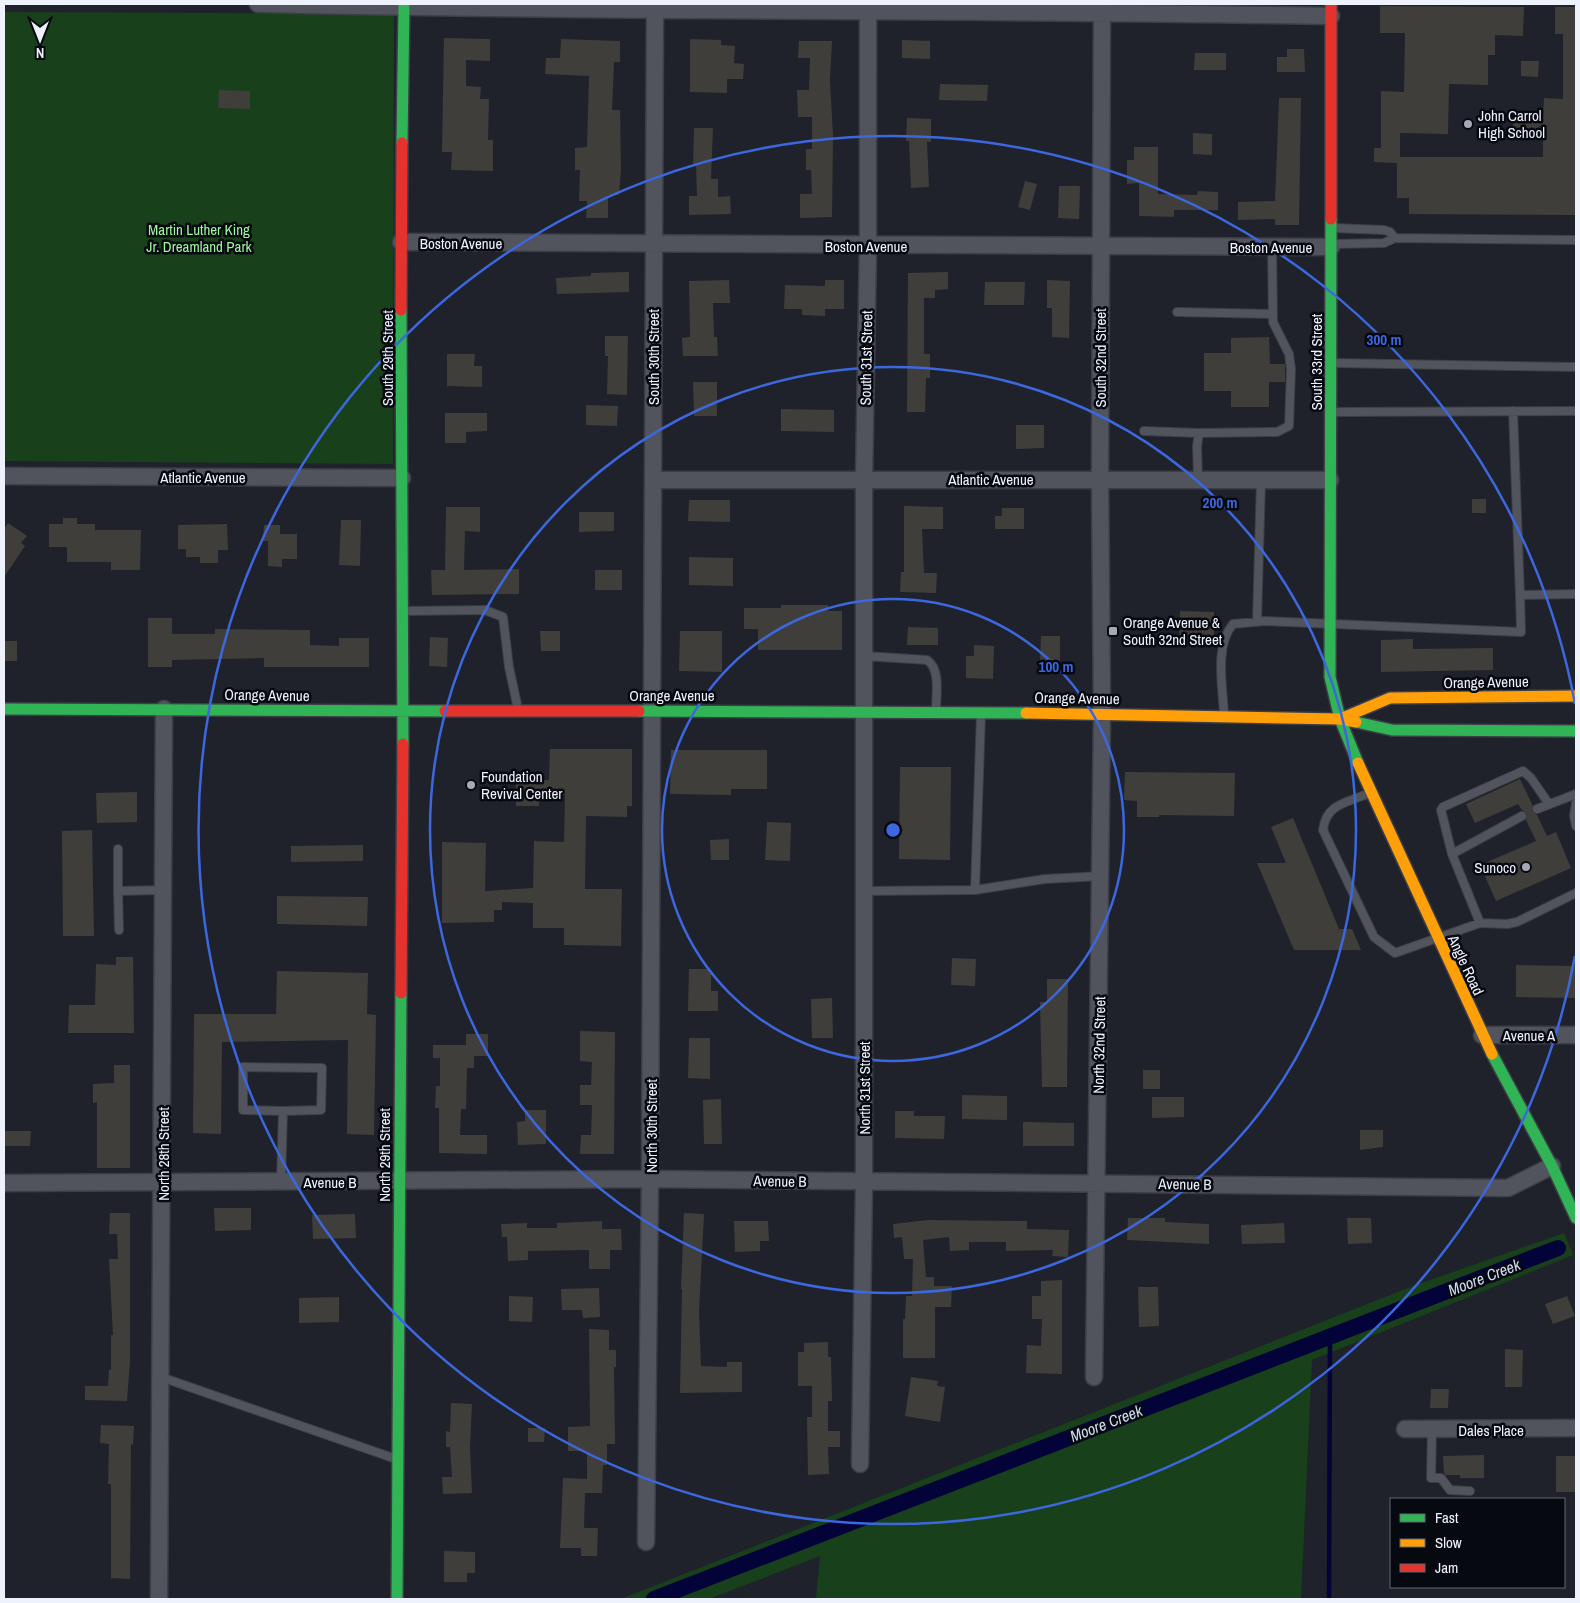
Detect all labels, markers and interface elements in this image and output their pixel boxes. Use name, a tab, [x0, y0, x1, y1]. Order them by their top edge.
north arrow	[15, 15, 65, 65]
text: N	[36, 44, 44, 62]
place label: John Carrol High School	[1478, 105, 1545, 143]
marker: John Carrol High School	[1462, 118, 1474, 130]
park label: Martin Luther King Jr. Dreamland Park	[146, 219, 252, 257]
street label: Boston Avenue	[420, 233, 502, 254]
street label: Boston Avenue	[825, 236, 907, 257]
street label: Boston Avenue	[1230, 237, 1312, 258]
street label: South 32nd Street	[1090, 308, 1111, 408]
street label: South 30th Street	[643, 309, 664, 405]
street label: South 29th Street	[377, 310, 398, 406]
street label: South 31st Street	[855, 310, 877, 406]
street label: South 33rd Street	[1306, 313, 1327, 410]
text: 300 m	[1367, 329, 1401, 350]
street label: Atlantic Avenue	[159, 467, 246, 488]
street label: Atlantic Avenue	[947, 469, 1034, 490]
text: 200 m	[1203, 492, 1237, 513]
place label: Orange Avenue & South 32nd Street	[1123, 612, 1223, 650]
marker: Orange Avenue & South 32nd Street	[1107, 625, 1119, 637]
text: 100 m	[1039, 656, 1073, 677]
street label: Orange Avenue	[1443, 671, 1529, 693]
street label: Orange Avenue	[224, 684, 310, 706]
street label: Orange Avenue	[629, 685, 715, 706]
street label: Orange Avenue	[1034, 687, 1120, 709]
place label: Foundation Revival Center	[481, 766, 562, 804]
marker: Foundation Revival Center	[465, 779, 477, 791]
centre of rings	[884, 821, 902, 839]
place label: Sunoco	[1474, 857, 1516, 878]
marker: Sunoco	[1520, 861, 1532, 873]
street label: Angle Road	[1442, 931, 1489, 999]
street label: North 32nd Street	[1088, 996, 1110, 1094]
street label: Avenue A	[1502, 1025, 1556, 1046]
street label: North 31st Street	[854, 1041, 875, 1135]
street label: North 30th Street	[641, 1079, 662, 1173]
street label: North 28th Street	[153, 1107, 174, 1201]
street label: North 29th Street	[374, 1108, 395, 1202]
street label: Avenue B	[752, 1170, 807, 1192]
street label: Avenue B	[302, 1172, 357, 1193]
street label: Avenue B	[1157, 1173, 1212, 1195]
water label: Moore Creek	[1445, 1253, 1524, 1301]
water label: Moore Creek	[1067, 1399, 1146, 1447]
street label: Dales Place	[1458, 1420, 1524, 1441]
legend	[1390, 1498, 1565, 1588]
text: Fast	[1435, 1507, 1459, 1528]
text: Slow	[1435, 1532, 1462, 1553]
text: Jam	[1435, 1557, 1458, 1578]

